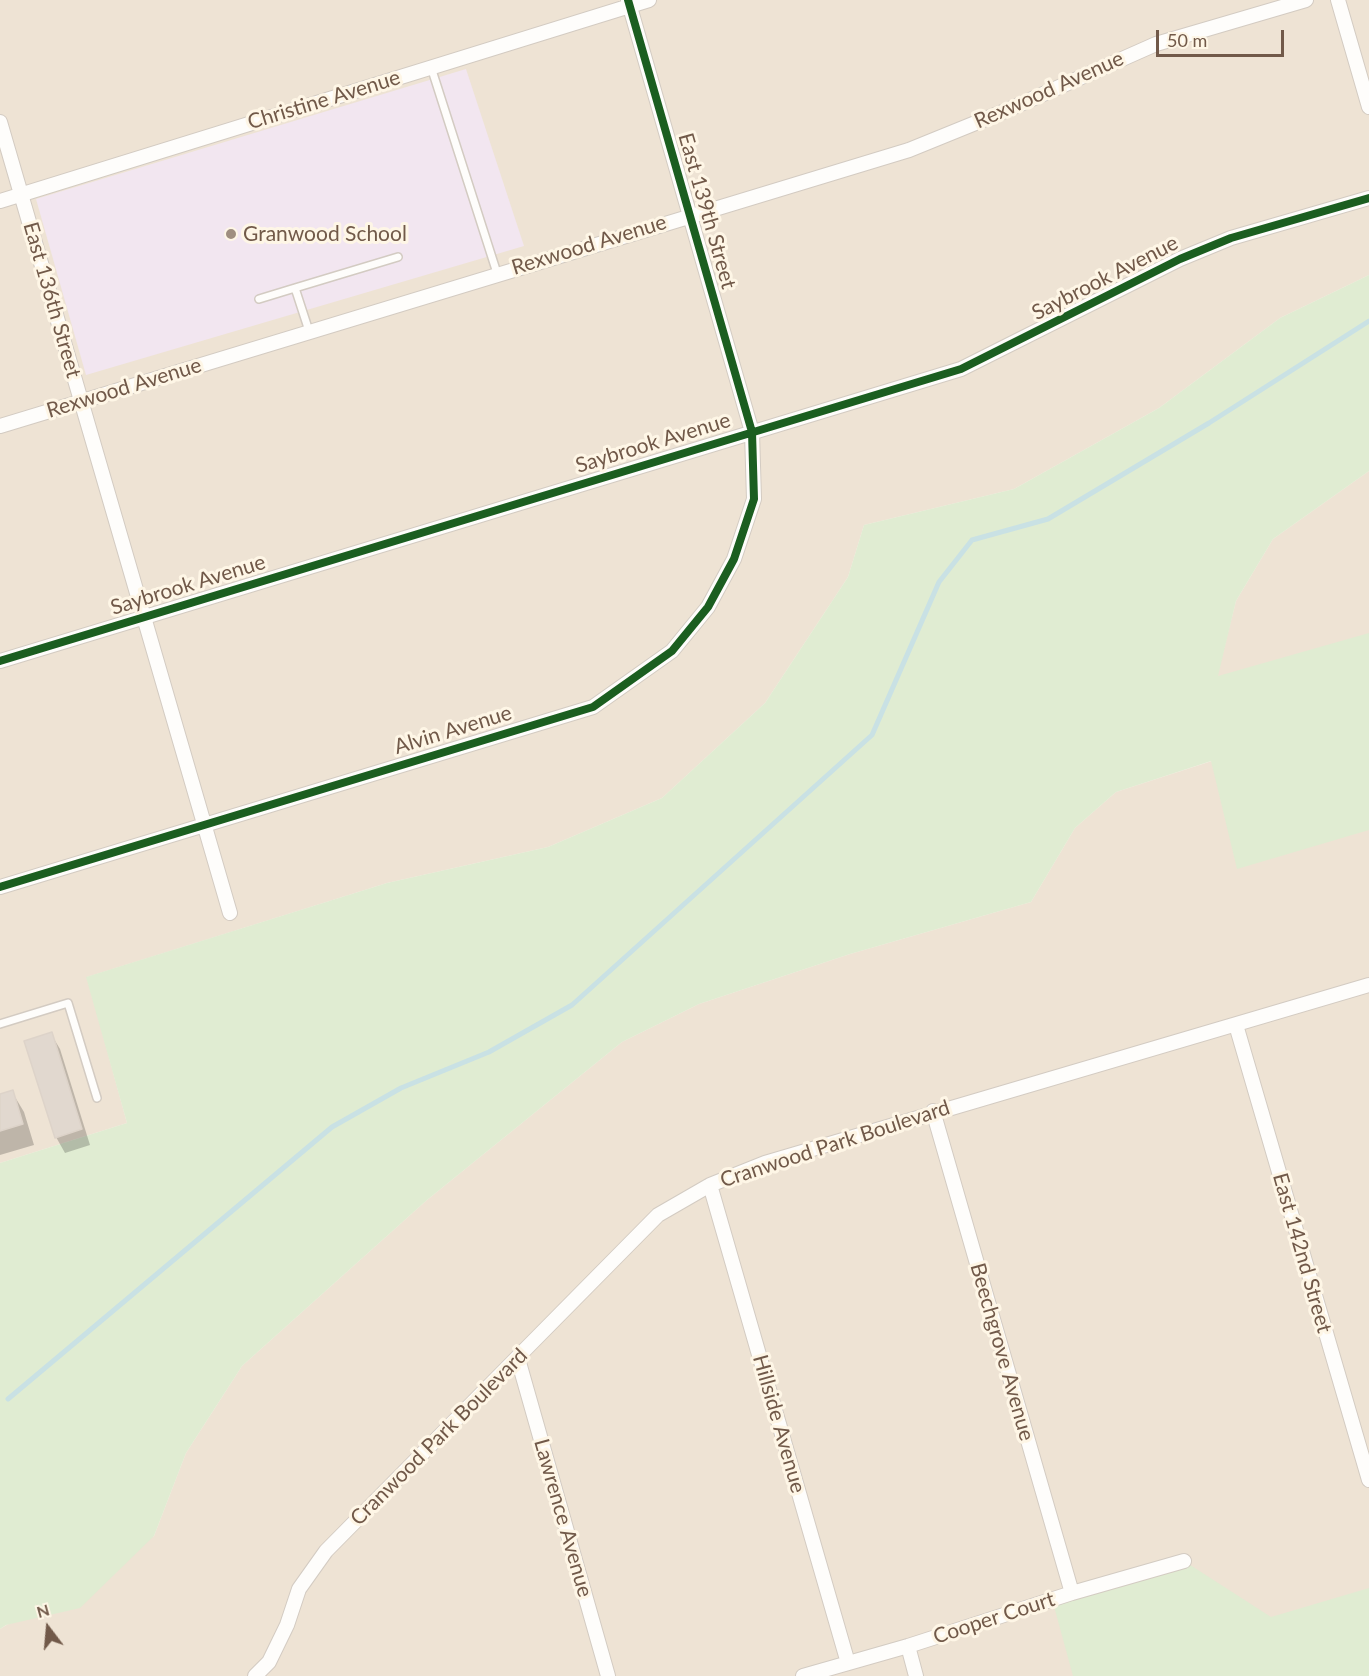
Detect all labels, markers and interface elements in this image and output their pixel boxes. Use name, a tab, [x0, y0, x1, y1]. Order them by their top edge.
scale bar	[1159, 18, 1286, 56]
text: 50 m	[1167, 29, 1207, 51]
street label: Rexwood Avenue	[970, 46, 1128, 134]
street label: Christine Avenue	[245, 65, 403, 135]
street label: East 139th Street	[673, 130, 741, 292]
street label: Rexwood Avenue	[508, 209, 670, 281]
street label: East 136th Street	[18, 219, 86, 381]
place label: Granwood School	[243, 221, 407, 247]
marker: Granwood School	[224, 227, 238, 241]
street label: Saybrook Avenue	[1028, 230, 1182, 326]
street label: Rexwood Avenue	[43, 352, 205, 424]
street label: Saybrook Avenue	[573, 407, 733, 479]
street label: Saybrook Avenue	[108, 549, 268, 621]
street label: Alvin Avenue	[391, 700, 515, 760]
street label: Cranwood Park Boulevard	[717, 1095, 953, 1193]
street label: East 142nd Street	[1267, 1170, 1337, 1336]
street label: Beechgrove Avenue	[965, 1260, 1039, 1444]
street label: Cranwood Park Boulevard	[345, 1343, 533, 1531]
street label: Hillside Avenue	[747, 1352, 811, 1496]
street label: Lawrence Avenue	[528, 1436, 598, 1600]
street label: Cooper Court	[930, 1587, 1058, 1649]
north arrow	[18, 1598, 78, 1658]
text: N	[34, 1599, 51, 1621]

